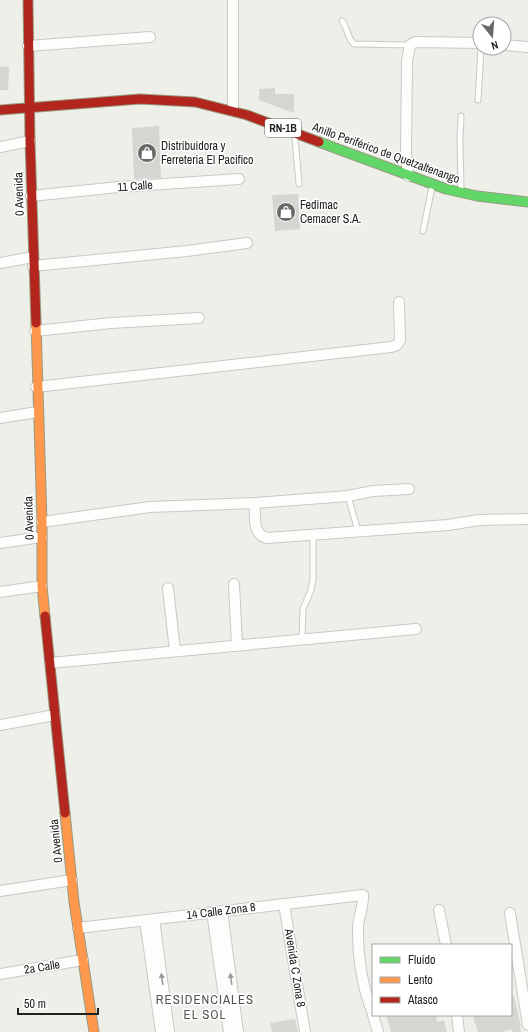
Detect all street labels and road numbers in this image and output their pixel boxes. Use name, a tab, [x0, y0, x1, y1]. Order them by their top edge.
street label: Anillo Periférico de Quetzaltenango	[309, 118, 462, 187]
road number: RN-1B	[265, 119, 301, 137]
street label: 0 Avenida	[10, 171, 28, 216]
street label: 11 Calle	[117, 177, 153, 195]
street label: 0 Avenida	[20, 495, 38, 540]
street label: 0 Avenida	[46, 818, 66, 864]
street label: 14 Calle Zona 8	[186, 899, 256, 923]
street label: Avenida C Zona 8	[281, 927, 309, 1008]
street label: 2a Calle	[23, 956, 61, 978]

